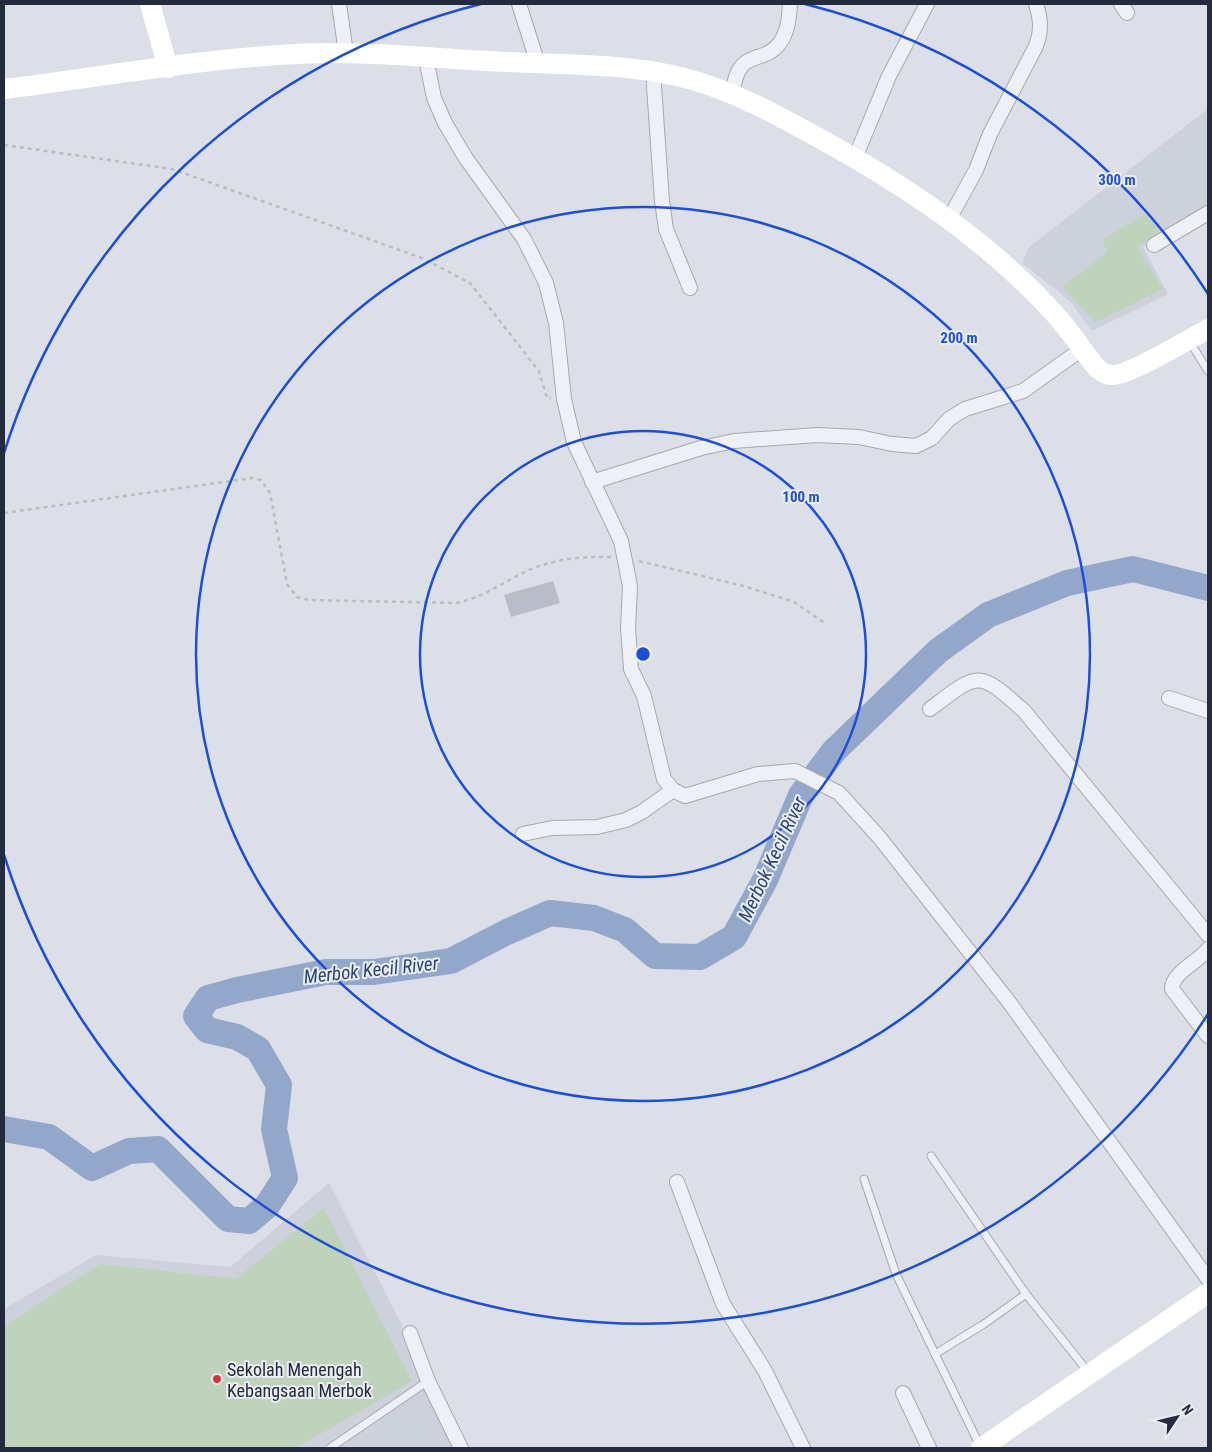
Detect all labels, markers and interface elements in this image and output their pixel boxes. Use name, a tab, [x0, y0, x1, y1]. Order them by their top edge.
text: 300 m	[1098, 171, 1136, 189]
text: 200 m	[940, 329, 978, 347]
text: 100 m	[782, 488, 820, 506]
centre of rings	[634, 645, 652, 663]
water label: Merbok Kecil River	[733, 793, 811, 925]
water label: Merbok Kecil River	[303, 951, 440, 988]
place label: Sekolah Menengah Kebangsaan Merbok	[227, 1359, 372, 1401]
marker: Sekolah Menengah Kebangsaan Merbok	[211, 1373, 223, 1385]
north arrow	[1152, 1392, 1202, 1442]
text: N	[1179, 1401, 1197, 1418]

